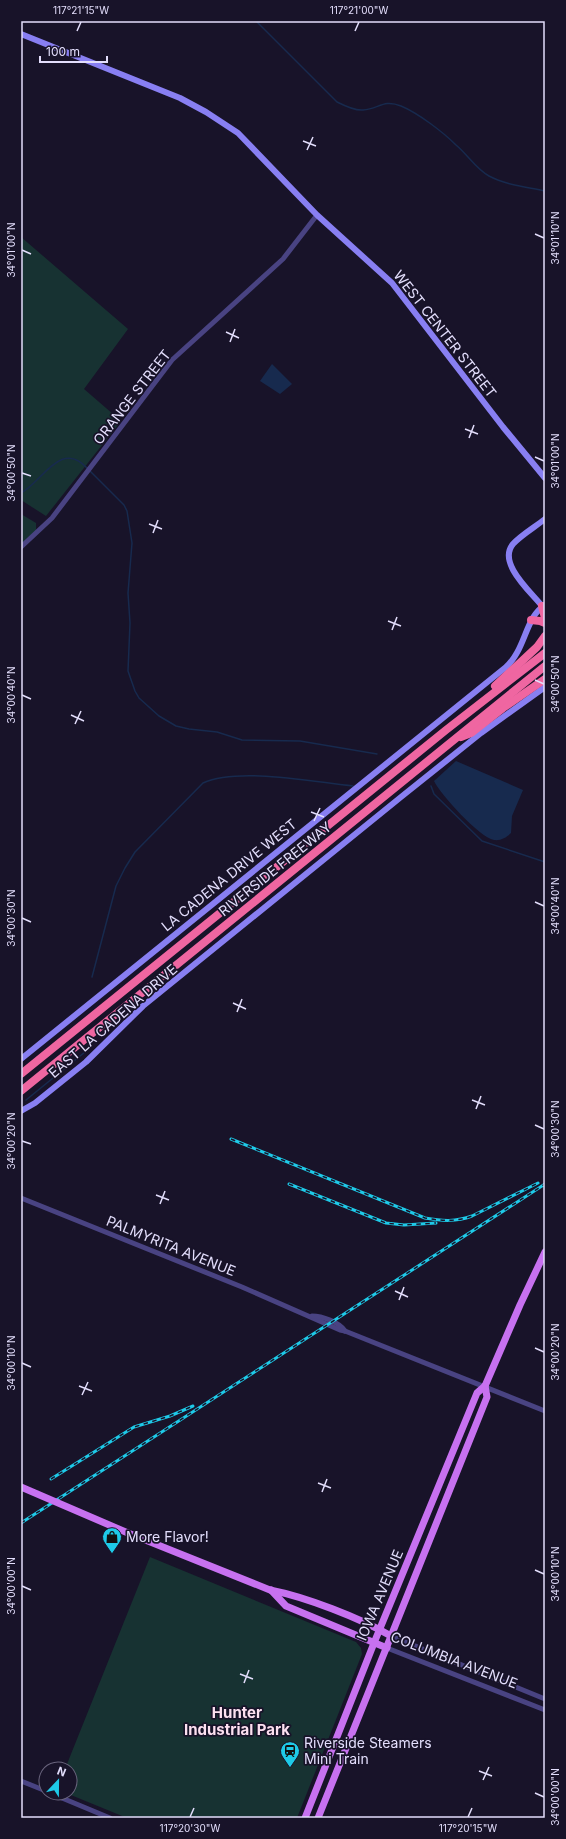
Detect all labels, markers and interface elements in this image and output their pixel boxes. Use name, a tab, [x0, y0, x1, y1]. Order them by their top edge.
text: 117°21'15"W	[53, 4, 109, 16]
text: 117°21'00"W	[330, 4, 388, 16]
scale bar	[40, 38, 107, 64]
text: 100 m	[46, 44, 80, 59]
text: 34°01'10"N	[549, 212, 561, 264]
text: 34°01'00"N	[5, 222, 17, 278]
street label: WEST CENTER STREET	[390, 267, 500, 401]
street label: ORANGE STREET	[89, 346, 174, 447]
text: 34°01'00"N	[549, 433, 561, 489]
text: 34°00'50"N	[5, 444, 17, 502]
text: 34°00'50"N	[549, 655, 561, 713]
text: 34°00'40"N	[5, 667, 17, 723]
street label: LA CADENA DRIVE WEST	[158, 815, 300, 934]
street label: RIVERSIDE FREEWAY	[215, 818, 335, 919]
text: 34°00'40"N	[549, 878, 561, 934]
text: 34°00'30"N	[5, 889, 17, 947]
street label: EAST LA CADENA DRIVE	[45, 960, 180, 1081]
text: 34°00'30"N	[549, 1100, 561, 1158]
text: 34°00'20"N	[5, 1112, 17, 1170]
street label: PALMYRITA AVENUE	[104, 1212, 238, 1279]
text: 34°00'20"N	[549, 1323, 561, 1381]
text: 34°00'10"N	[5, 1335, 17, 1391]
shop icon: More Flavor!	[101, 1526, 123, 1554]
place label: More Flavor!	[126, 1528, 209, 1545]
text: 34°00'10"N	[549, 1546, 561, 1602]
street label: IOWA AVENUE	[353, 1547, 406, 1643]
text: 34°00'00"N	[5, 1557, 17, 1615]
street label: COLUMBIA AVENUE	[388, 1627, 520, 1692]
district label: Hunter Industrial Park	[184, 1703, 290, 1739]
place label: Riverside Steamers Mini Train	[304, 1734, 432, 1767]
station icon: Riverside Steamers Mini Train	[279, 1740, 301, 1768]
north arrow	[38, 1761, 78, 1801]
text: N	[55, 1764, 68, 1780]
text: 34°00'00"N	[549, 1768, 561, 1826]
text: 117°20'30"W	[160, 1822, 221, 1834]
text: 117°20'15"W	[439, 1822, 497, 1834]

